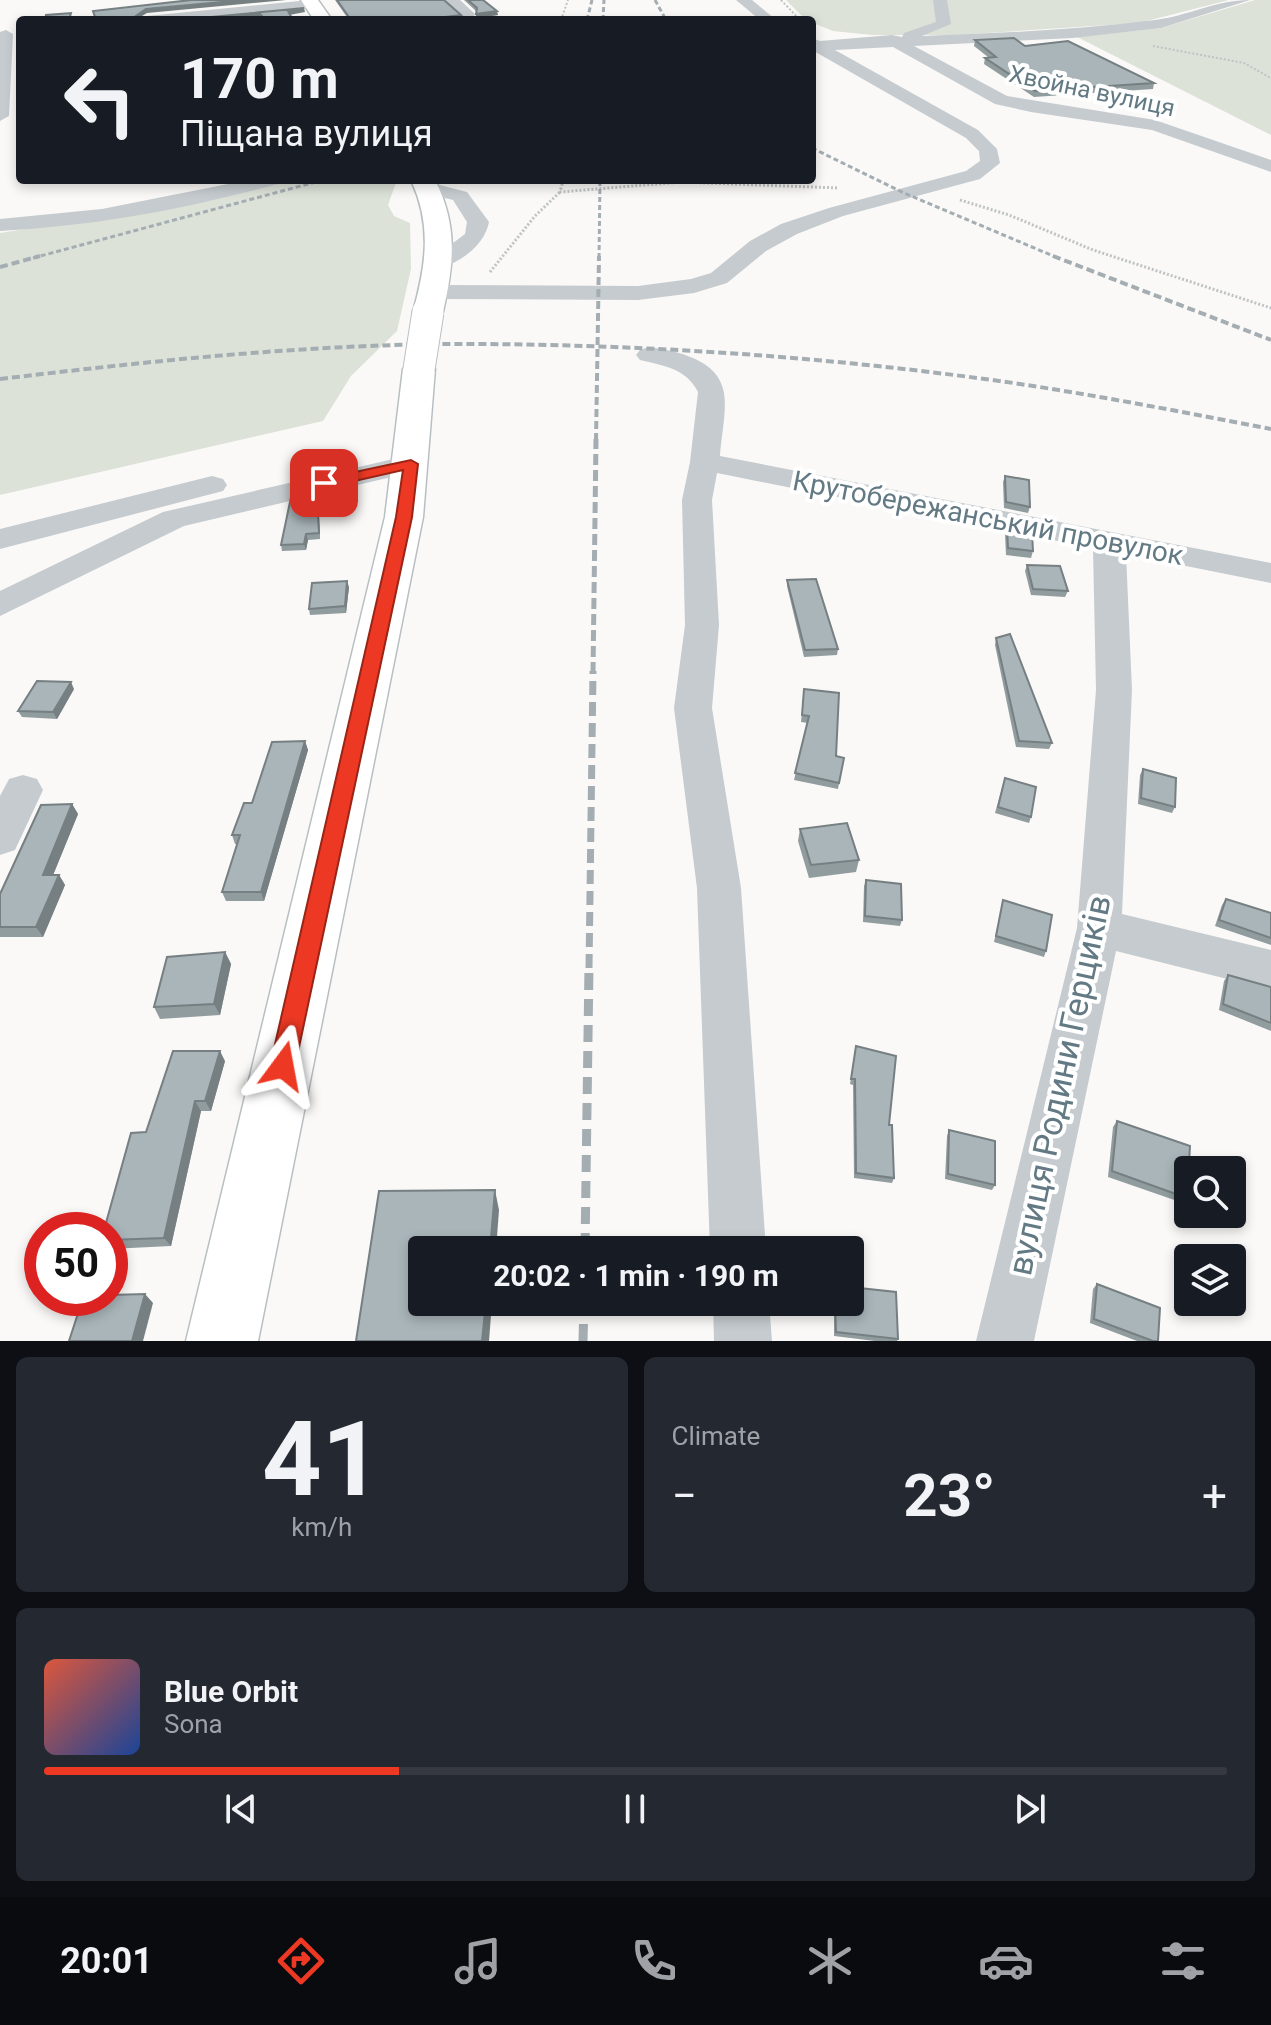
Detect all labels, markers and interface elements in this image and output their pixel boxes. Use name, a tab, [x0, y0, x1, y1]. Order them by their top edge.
text: 170 m	[180, 46, 339, 112]
icon: left	[48, 48, 152, 152]
street label: Хвойна вулиця	[1006, 60, 1178, 122]
text: Піщана вулиця	[180, 113, 433, 155]
pin	[290, 449, 358, 517]
icon: arrive	[302, 461, 346, 505]
street label: Крутобережанський провулок	[790, 464, 1186, 572]
street label: вулиця Родини Герциків	[999, 891, 1119, 1279]
position arrow	[241, 1024, 325, 1108]
map controls	[1174, 1156, 1246, 1316]
button: search	[1174, 1156, 1246, 1228]
speed limit sign: 50	[24, 1212, 128, 1316]
button: layers	[1174, 1244, 1246, 1316]
text: 20:02 · 1 min · 190 m	[493, 1258, 779, 1293]
text: 41	[262, 1399, 381, 1520]
text: Climate	[672, 1421, 760, 1451]
text: 23°	[903, 1460, 995, 1531]
text: −	[672, 1470, 697, 1522]
text: +	[1202, 1470, 1227, 1522]
text: km/h	[291, 1512, 352, 1542]
text: Blue Orbit	[164, 1674, 298, 1709]
text: Sona	[164, 1709, 223, 1739]
icon: previous	[219, 1787, 263, 1831]
icon: pause	[613, 1787, 657, 1831]
icon: next	[1008, 1787, 1052, 1831]
icon: directions	[273, 1933, 329, 1989]
icon: music	[450, 1933, 506, 1989]
icon: phone	[626, 1933, 682, 1989]
icon: climate	[802, 1933, 858, 1989]
icon: car	[978, 1933, 1034, 1989]
icon: filters	[1155, 1933, 1211, 1989]
text: 20:01	[60, 1940, 153, 1982]

